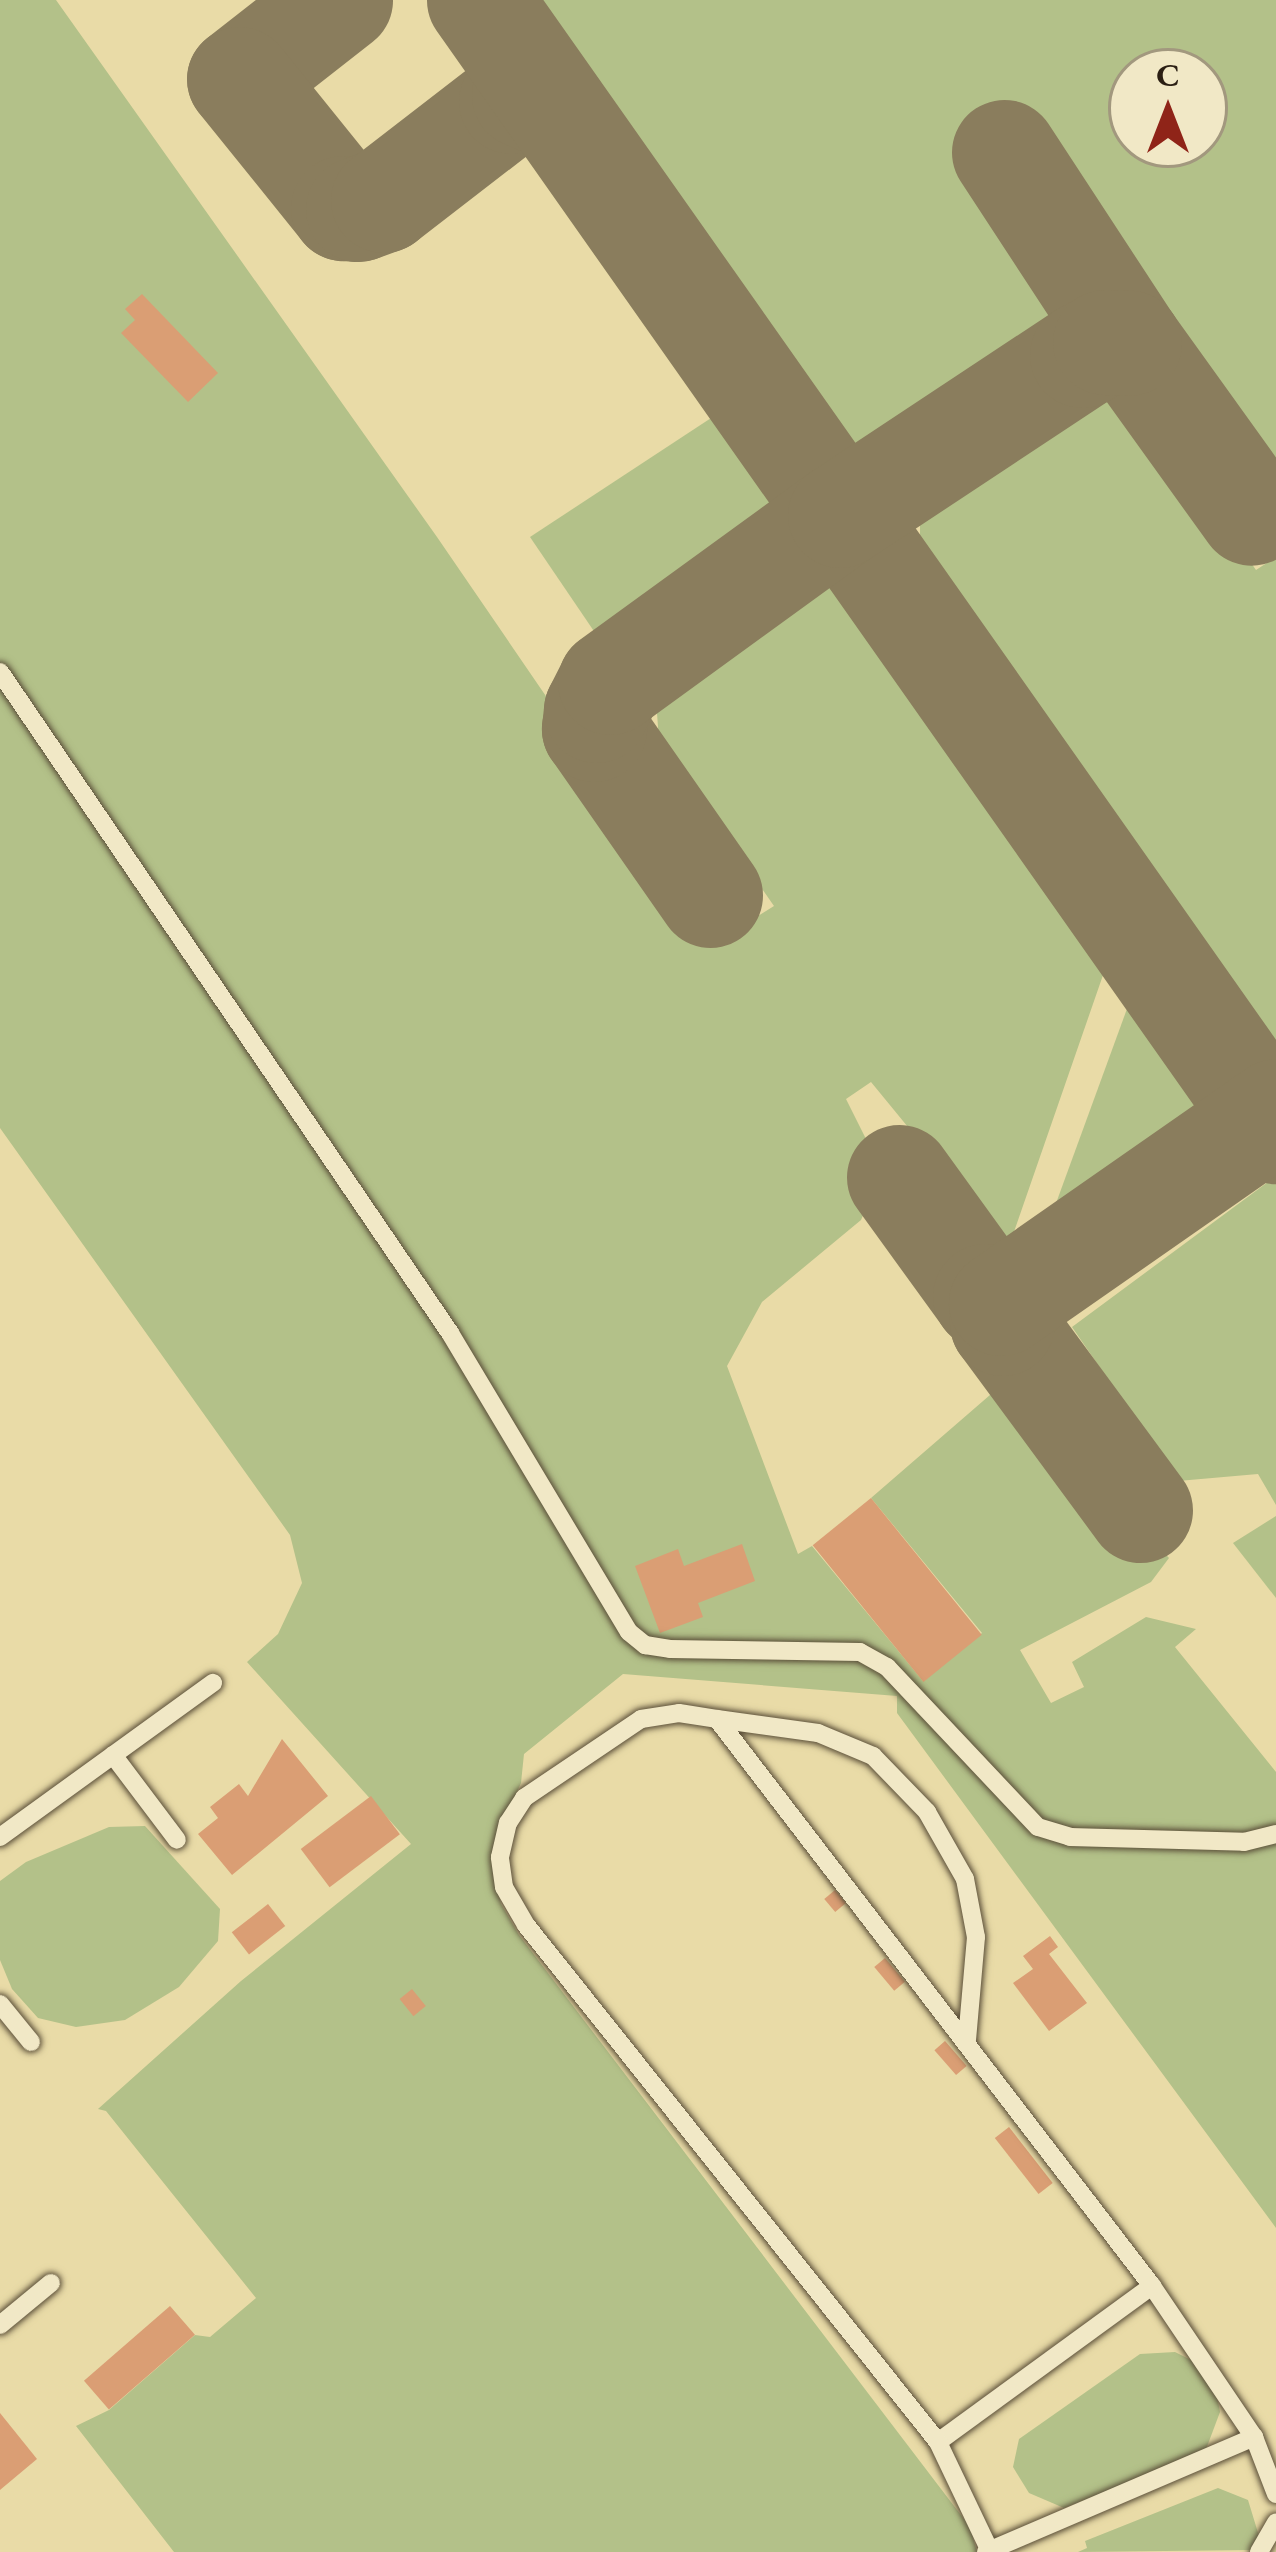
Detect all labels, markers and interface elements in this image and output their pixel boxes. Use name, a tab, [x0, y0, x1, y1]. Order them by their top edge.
north arrow	[1108, 48, 1228, 168]
text: С	[1156, 53, 1180, 96]

